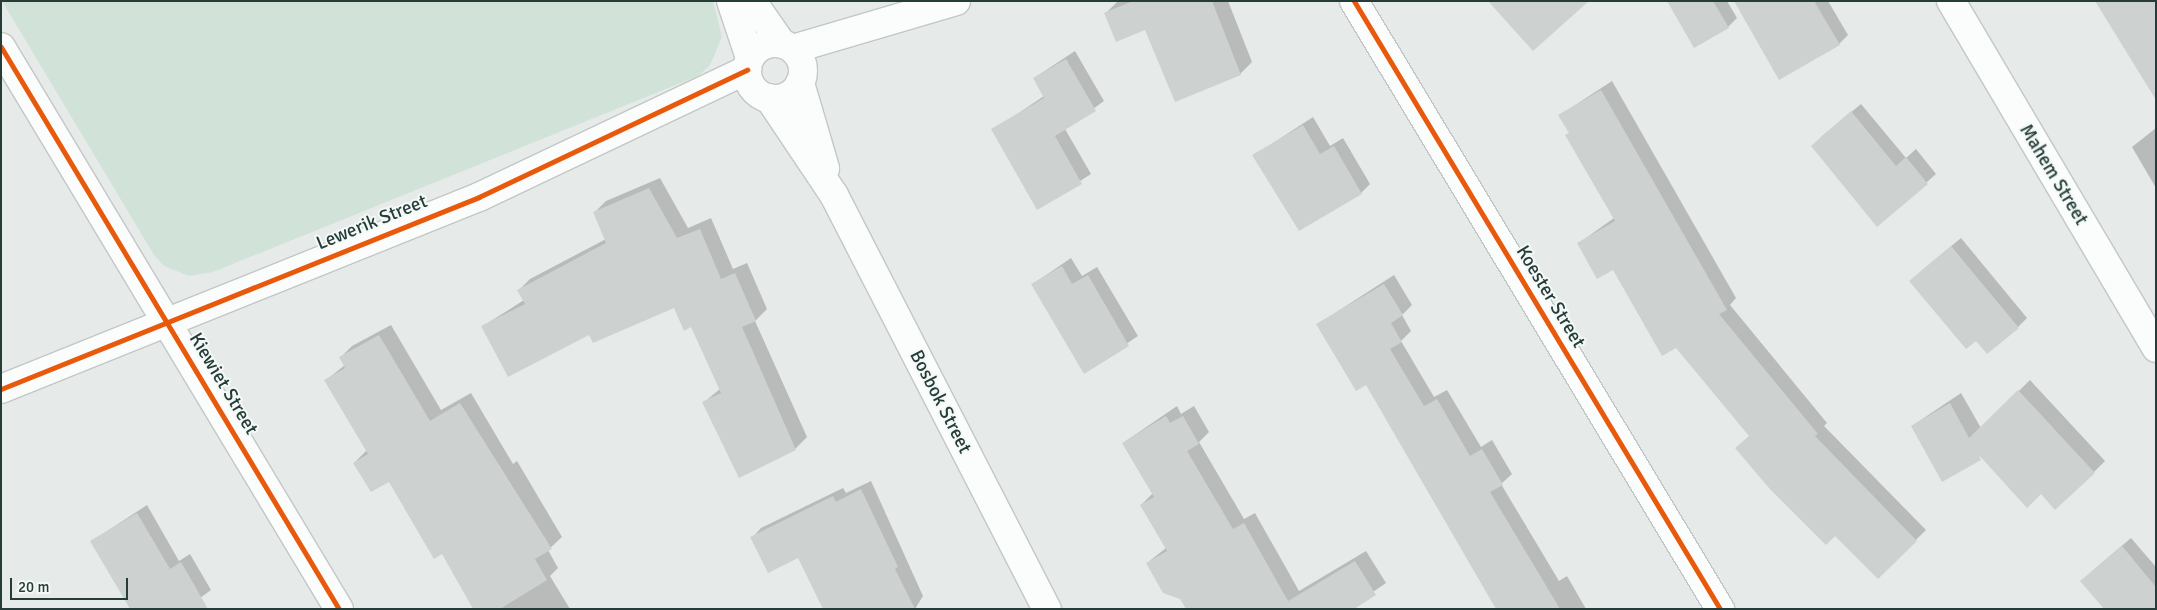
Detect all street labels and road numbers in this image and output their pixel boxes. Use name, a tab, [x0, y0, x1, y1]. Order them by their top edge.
street label: Mahem Street	[2014, 120, 2092, 230]
street label: Lewerik Street	[313, 190, 431, 256]
street label: Koester Street	[1511, 242, 1589, 352]
street label: Kiewiet Street	[184, 329, 262, 439]
street label: Bosbok Street	[904, 347, 976, 457]

